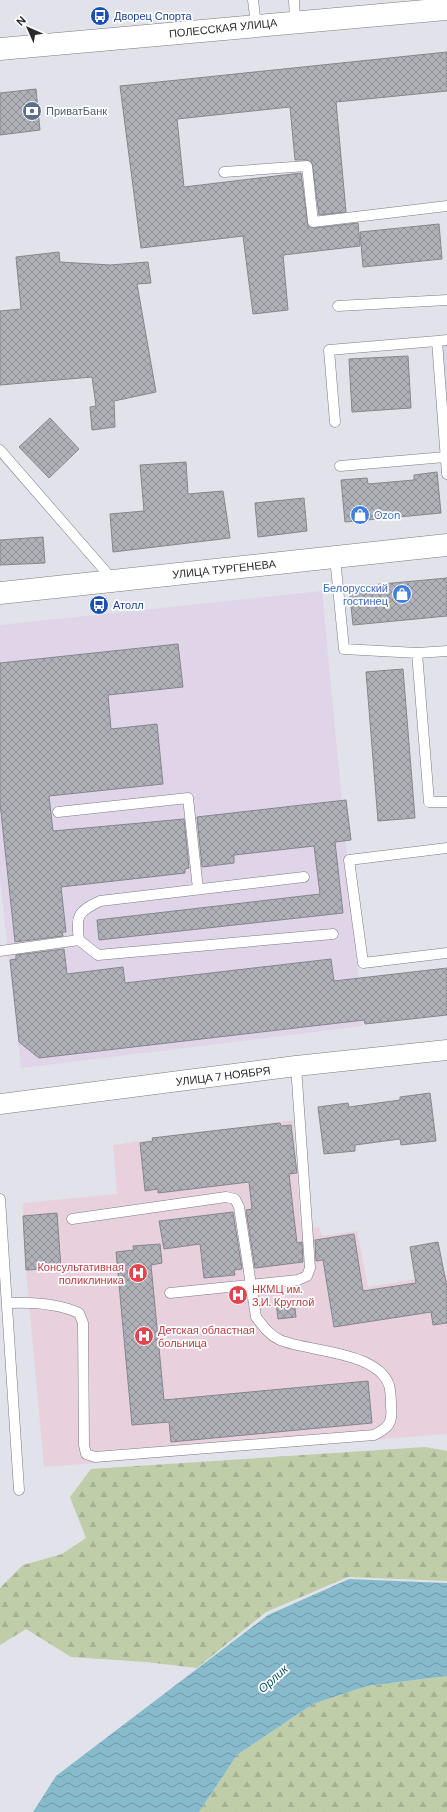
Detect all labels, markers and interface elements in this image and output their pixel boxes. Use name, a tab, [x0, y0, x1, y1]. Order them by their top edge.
bus stop icon: Дворец Спорта	[89, 5, 111, 27]
north arrow	[8, 8, 48, 48]
place label: Дворец Спорта	[114, 9, 193, 23]
text: N	[13, 13, 29, 29]
street label: ПОЛЕССКАЯ УЛИЦА	[168, 15, 278, 41]
bank icon: ПриватБанк	[21, 100, 43, 122]
place label: ПриватБанк	[46, 104, 107, 118]
shop icon: Ozon	[349, 504, 371, 526]
place label: Ozon	[374, 508, 400, 522]
street label: УЛИЦА ТУРГЕНЕВА	[172, 557, 277, 581]
place label: Белорусский гостинец	[323, 581, 389, 608]
shop icon: Белорусский гостинец	[391, 583, 413, 605]
bus stop icon: Атолл	[88, 594, 110, 616]
place label: Атолл	[113, 598, 144, 612]
street label: УЛИЦА 7 НОЯБРЯ	[175, 1063, 271, 1089]
place label: Консультативная поликлиника	[37, 1260, 125, 1287]
hospital icon: Консультативная поликлиника	[127, 1262, 149, 1284]
place label: НКМЦ им. З.И. Круглой	[252, 1282, 314, 1309]
hospital icon: НКМЦ им. З.И. Круглой	[227, 1284, 249, 1306]
place label: Детская областная больница	[158, 1323, 255, 1350]
hospital icon: Детская областная больница	[133, 1325, 155, 1347]
water label: Орлик	[255, 1661, 292, 1697]

